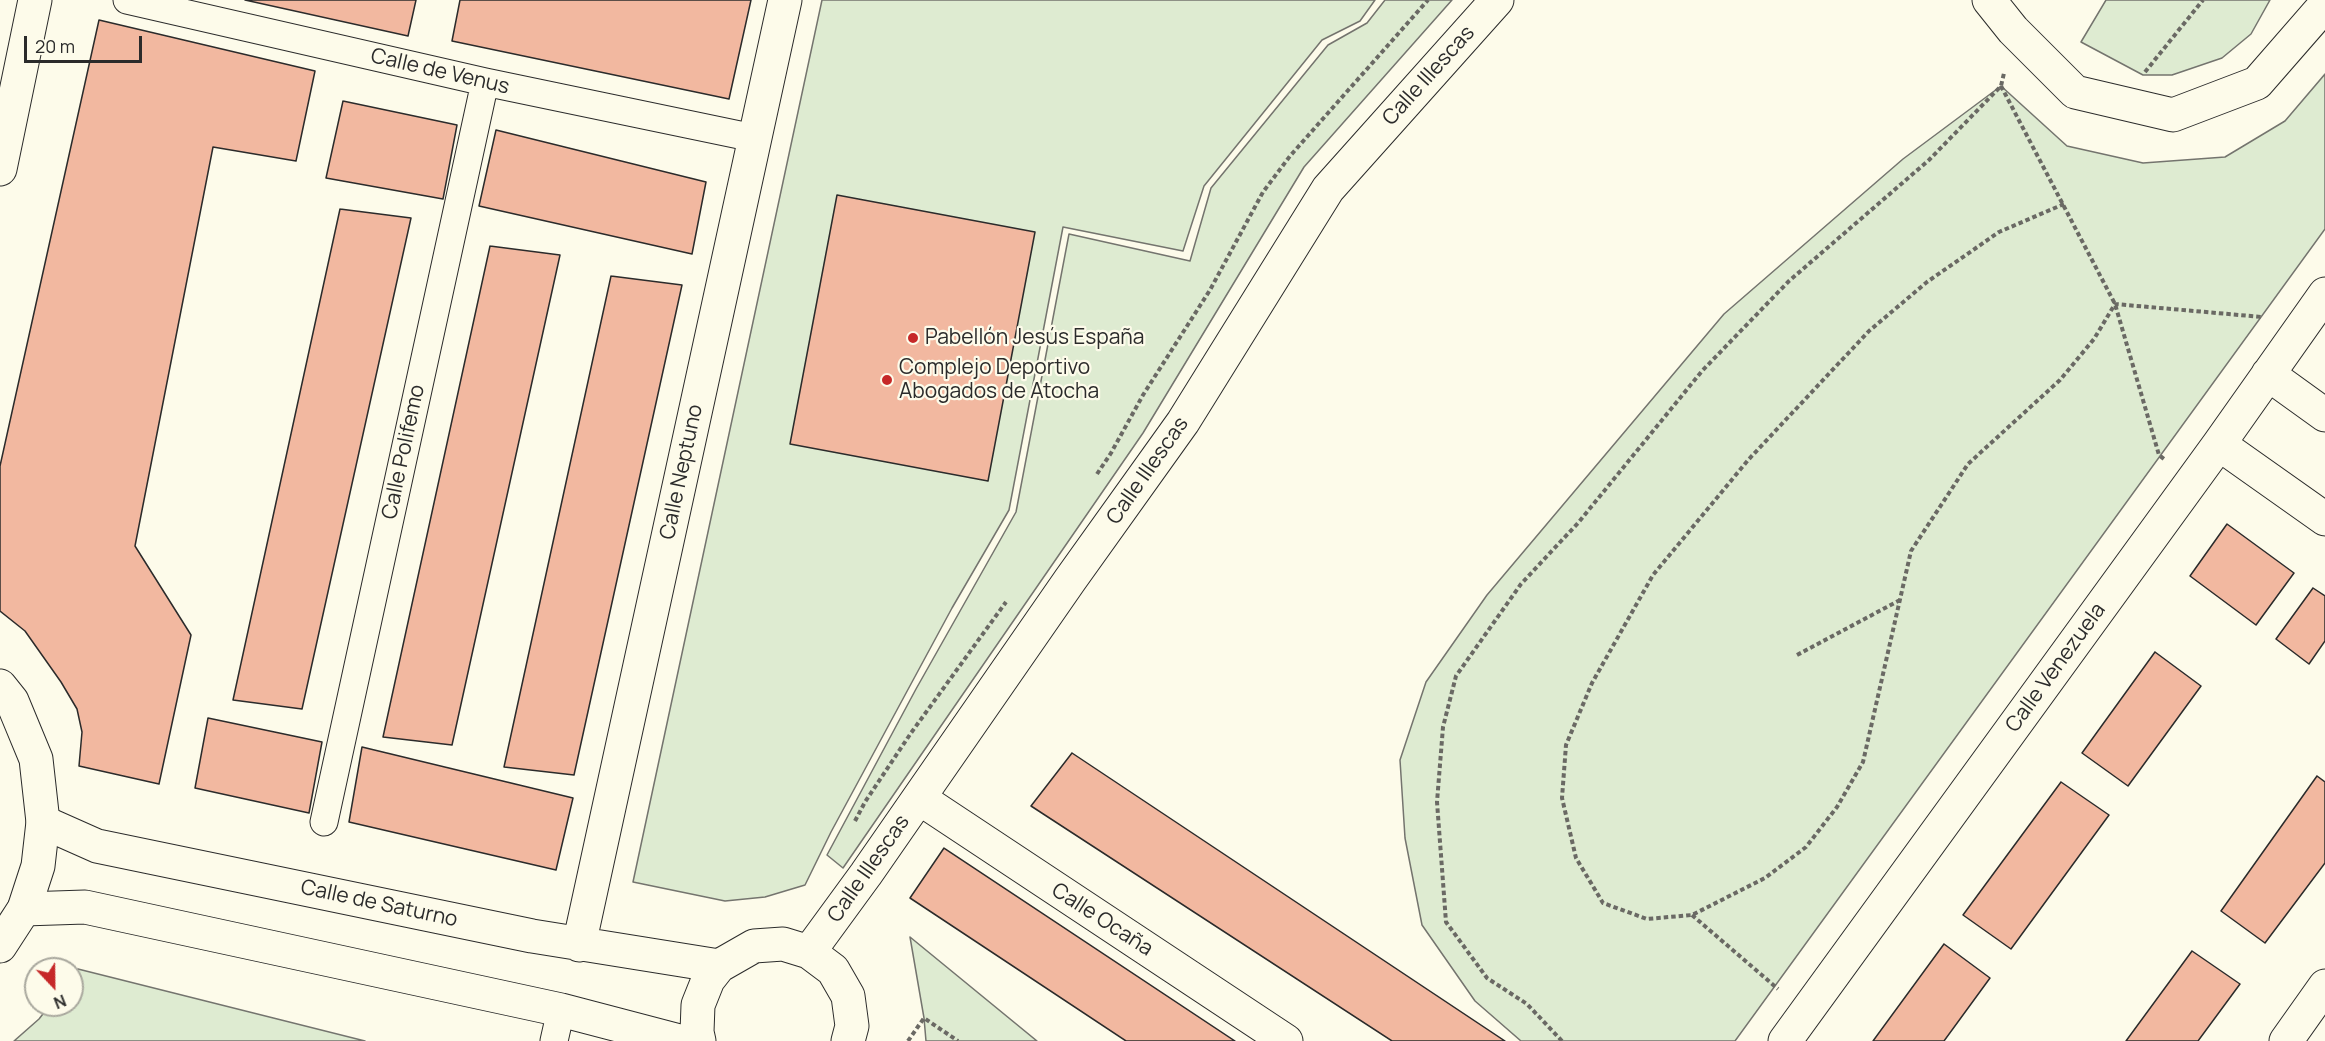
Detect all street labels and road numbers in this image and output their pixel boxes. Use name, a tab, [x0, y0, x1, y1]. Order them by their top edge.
street label: Calle Illescas	[1378, 21, 1480, 131]
street label: Calle de Venus	[368, 44, 512, 100]
street label: Calle Polifemo	[377, 382, 431, 522]
street label: Calle Neptuno	[655, 402, 709, 542]
street label: Calle Illescas	[1102, 412, 1194, 530]
street label: Calle Venezuela	[2001, 599, 2111, 737]
street label: Calle Illescas	[823, 810, 915, 928]
street label: Calle de Saturno	[298, 875, 460, 933]
street label: Calle Ocaña	[1047, 878, 1157, 962]

